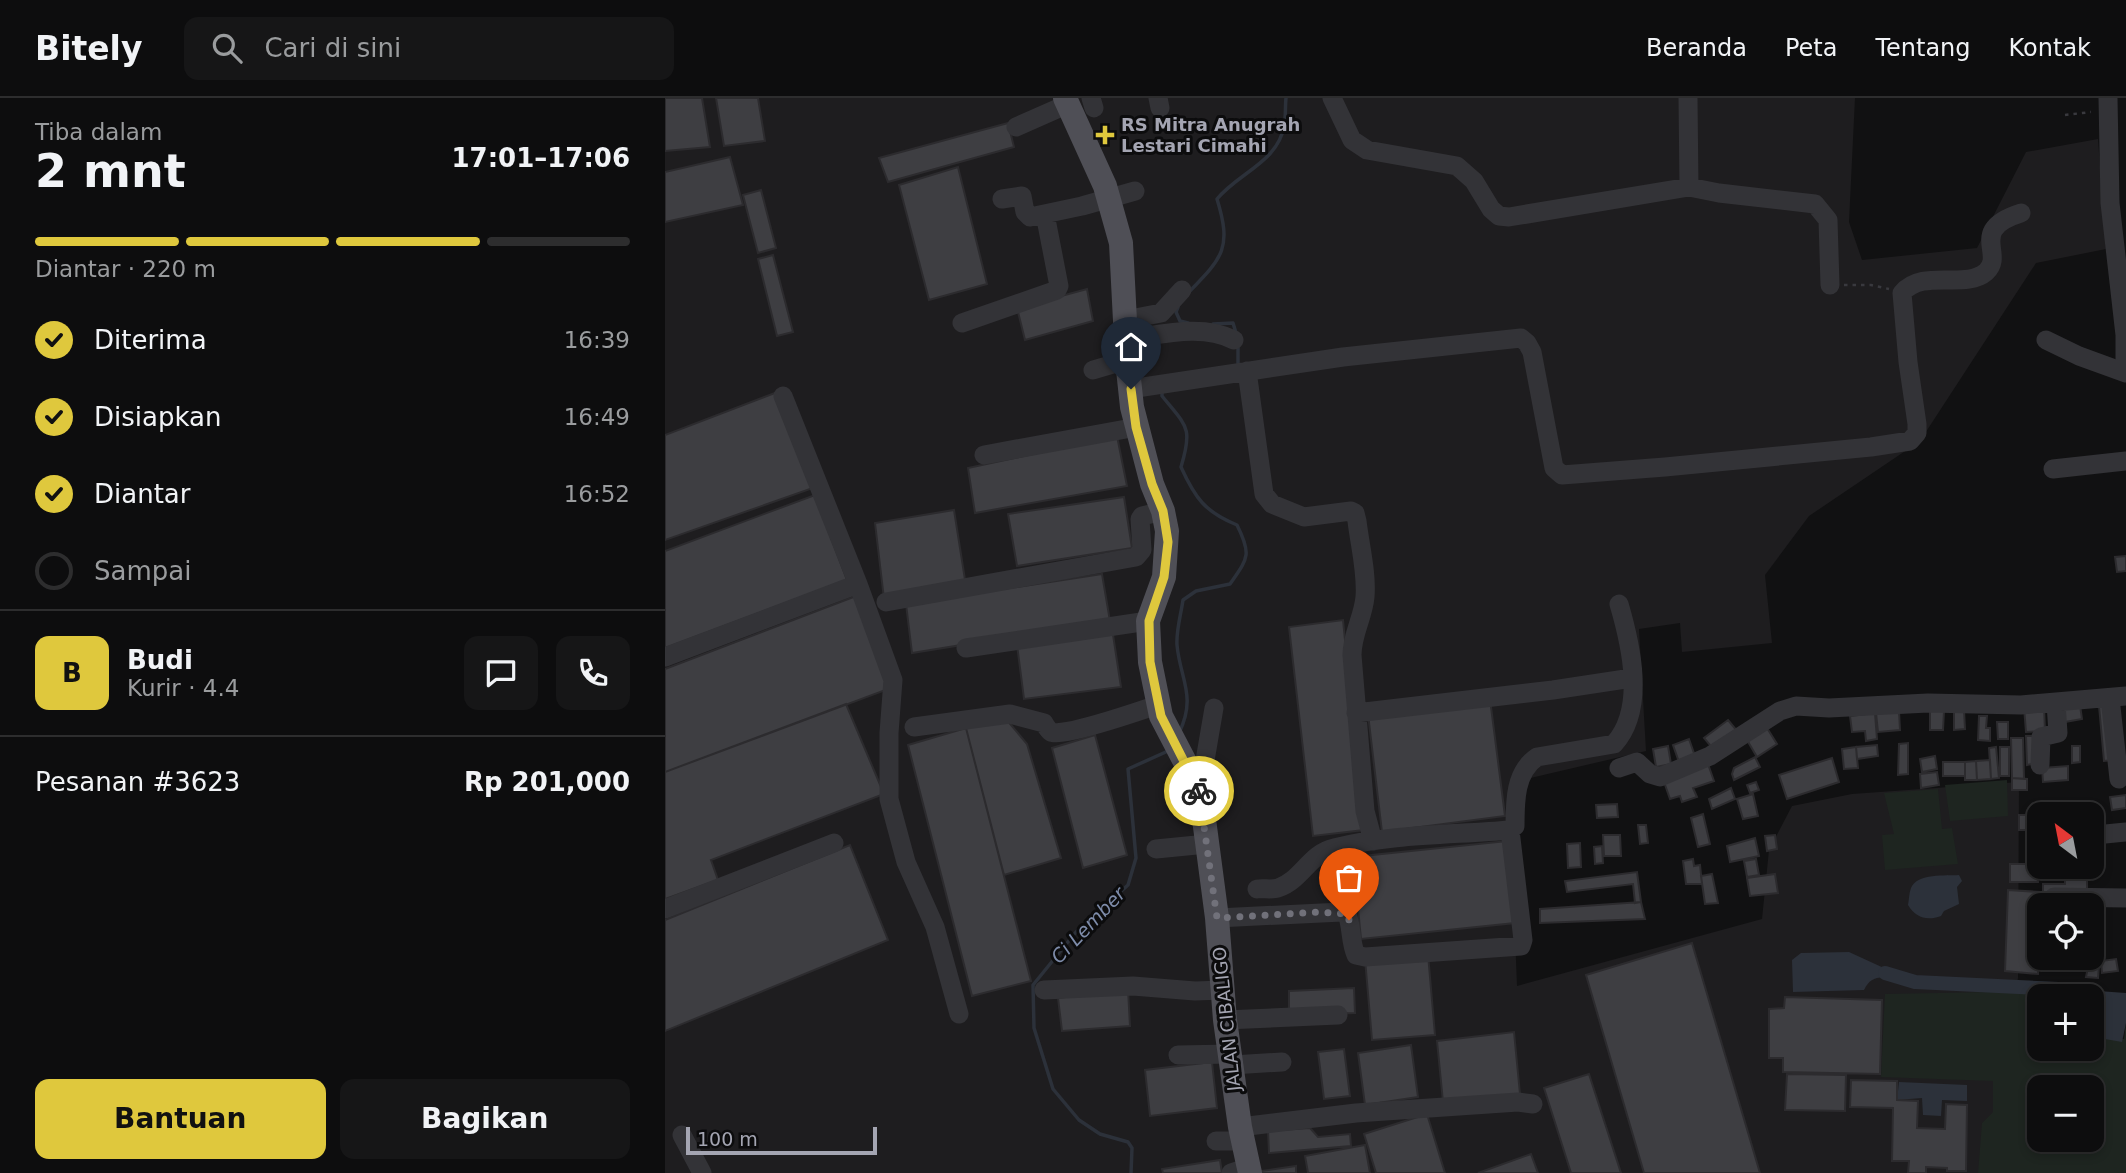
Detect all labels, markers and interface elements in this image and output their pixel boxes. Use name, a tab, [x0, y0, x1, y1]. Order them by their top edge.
search box	[184, 17, 674, 80]
text: Bitely	[35, 29, 142, 68]
icon: search	[208, 29, 246, 67]
text: Cari di sini	[264, 33, 401, 63]
text: Beranda	[1646, 34, 1747, 62]
text: Peta	[1785, 34, 1837, 62]
text: Tentang	[1875, 34, 1971, 62]
text: Kontak	[2009, 34, 2091, 62]
place label: RS Mitra Anugrah Lestari Cimahi	[1121, 114, 1300, 156]
text: Tiba dalam	[35, 119, 162, 145]
marker: RS Mitra Anugrah Lestari Cimahi	[1095, 125, 1115, 145]
text: 17:01–17:06	[451, 143, 630, 173]
text: 2 mnt	[35, 144, 186, 198]
text: Diantar · 220 m	[35, 256, 216, 282]
pin	[1101, 317, 1161, 389]
icon: check	[35, 321, 73, 359]
text: Diterima	[94, 325, 207, 355]
text: 16:39	[564, 327, 630, 353]
icon: home	[1112, 328, 1150, 366]
icon: check	[35, 398, 73, 436]
text: Disiapkan	[94, 402, 221, 432]
text: 16:49	[564, 404, 630, 430]
icon: check	[35, 475, 73, 513]
text: Diantar	[94, 479, 190, 509]
text: 16:52	[564, 481, 630, 507]
text: Sampai	[94, 556, 191, 586]
button: chat	[464, 636, 538, 710]
button: phone	[556, 636, 630, 710]
text: Budi	[127, 645, 193, 675]
text: B	[62, 658, 82, 688]
text: Kurir · 4.4	[127, 675, 239, 701]
courier	[1164, 756, 1234, 826]
text: Pesanan #3623	[35, 767, 240, 797]
text: Rp 201,000	[464, 767, 630, 797]
icon: bike	[1180, 772, 1218, 810]
north arrow	[2027, 802, 2103, 878]
map controls	[2027, 802, 2104, 1152]
pin	[1319, 848, 1379, 920]
icon: bag	[1330, 859, 1368, 897]
water label: Ci Lember	[1046, 882, 1130, 968]
button: locate	[2027, 893, 2104, 970]
street label: JALAN CIBALIGO	[1208, 946, 1245, 1093]
button: +	[2027, 984, 2104, 1061]
button: −	[2027, 1075, 2104, 1152]
button: Bantuan	[35, 1079, 326, 1159]
button: Bagikan	[340, 1079, 630, 1159]
scale bar	[686, 1124, 877, 1156]
text: 100 m	[697, 1128, 758, 1150]

